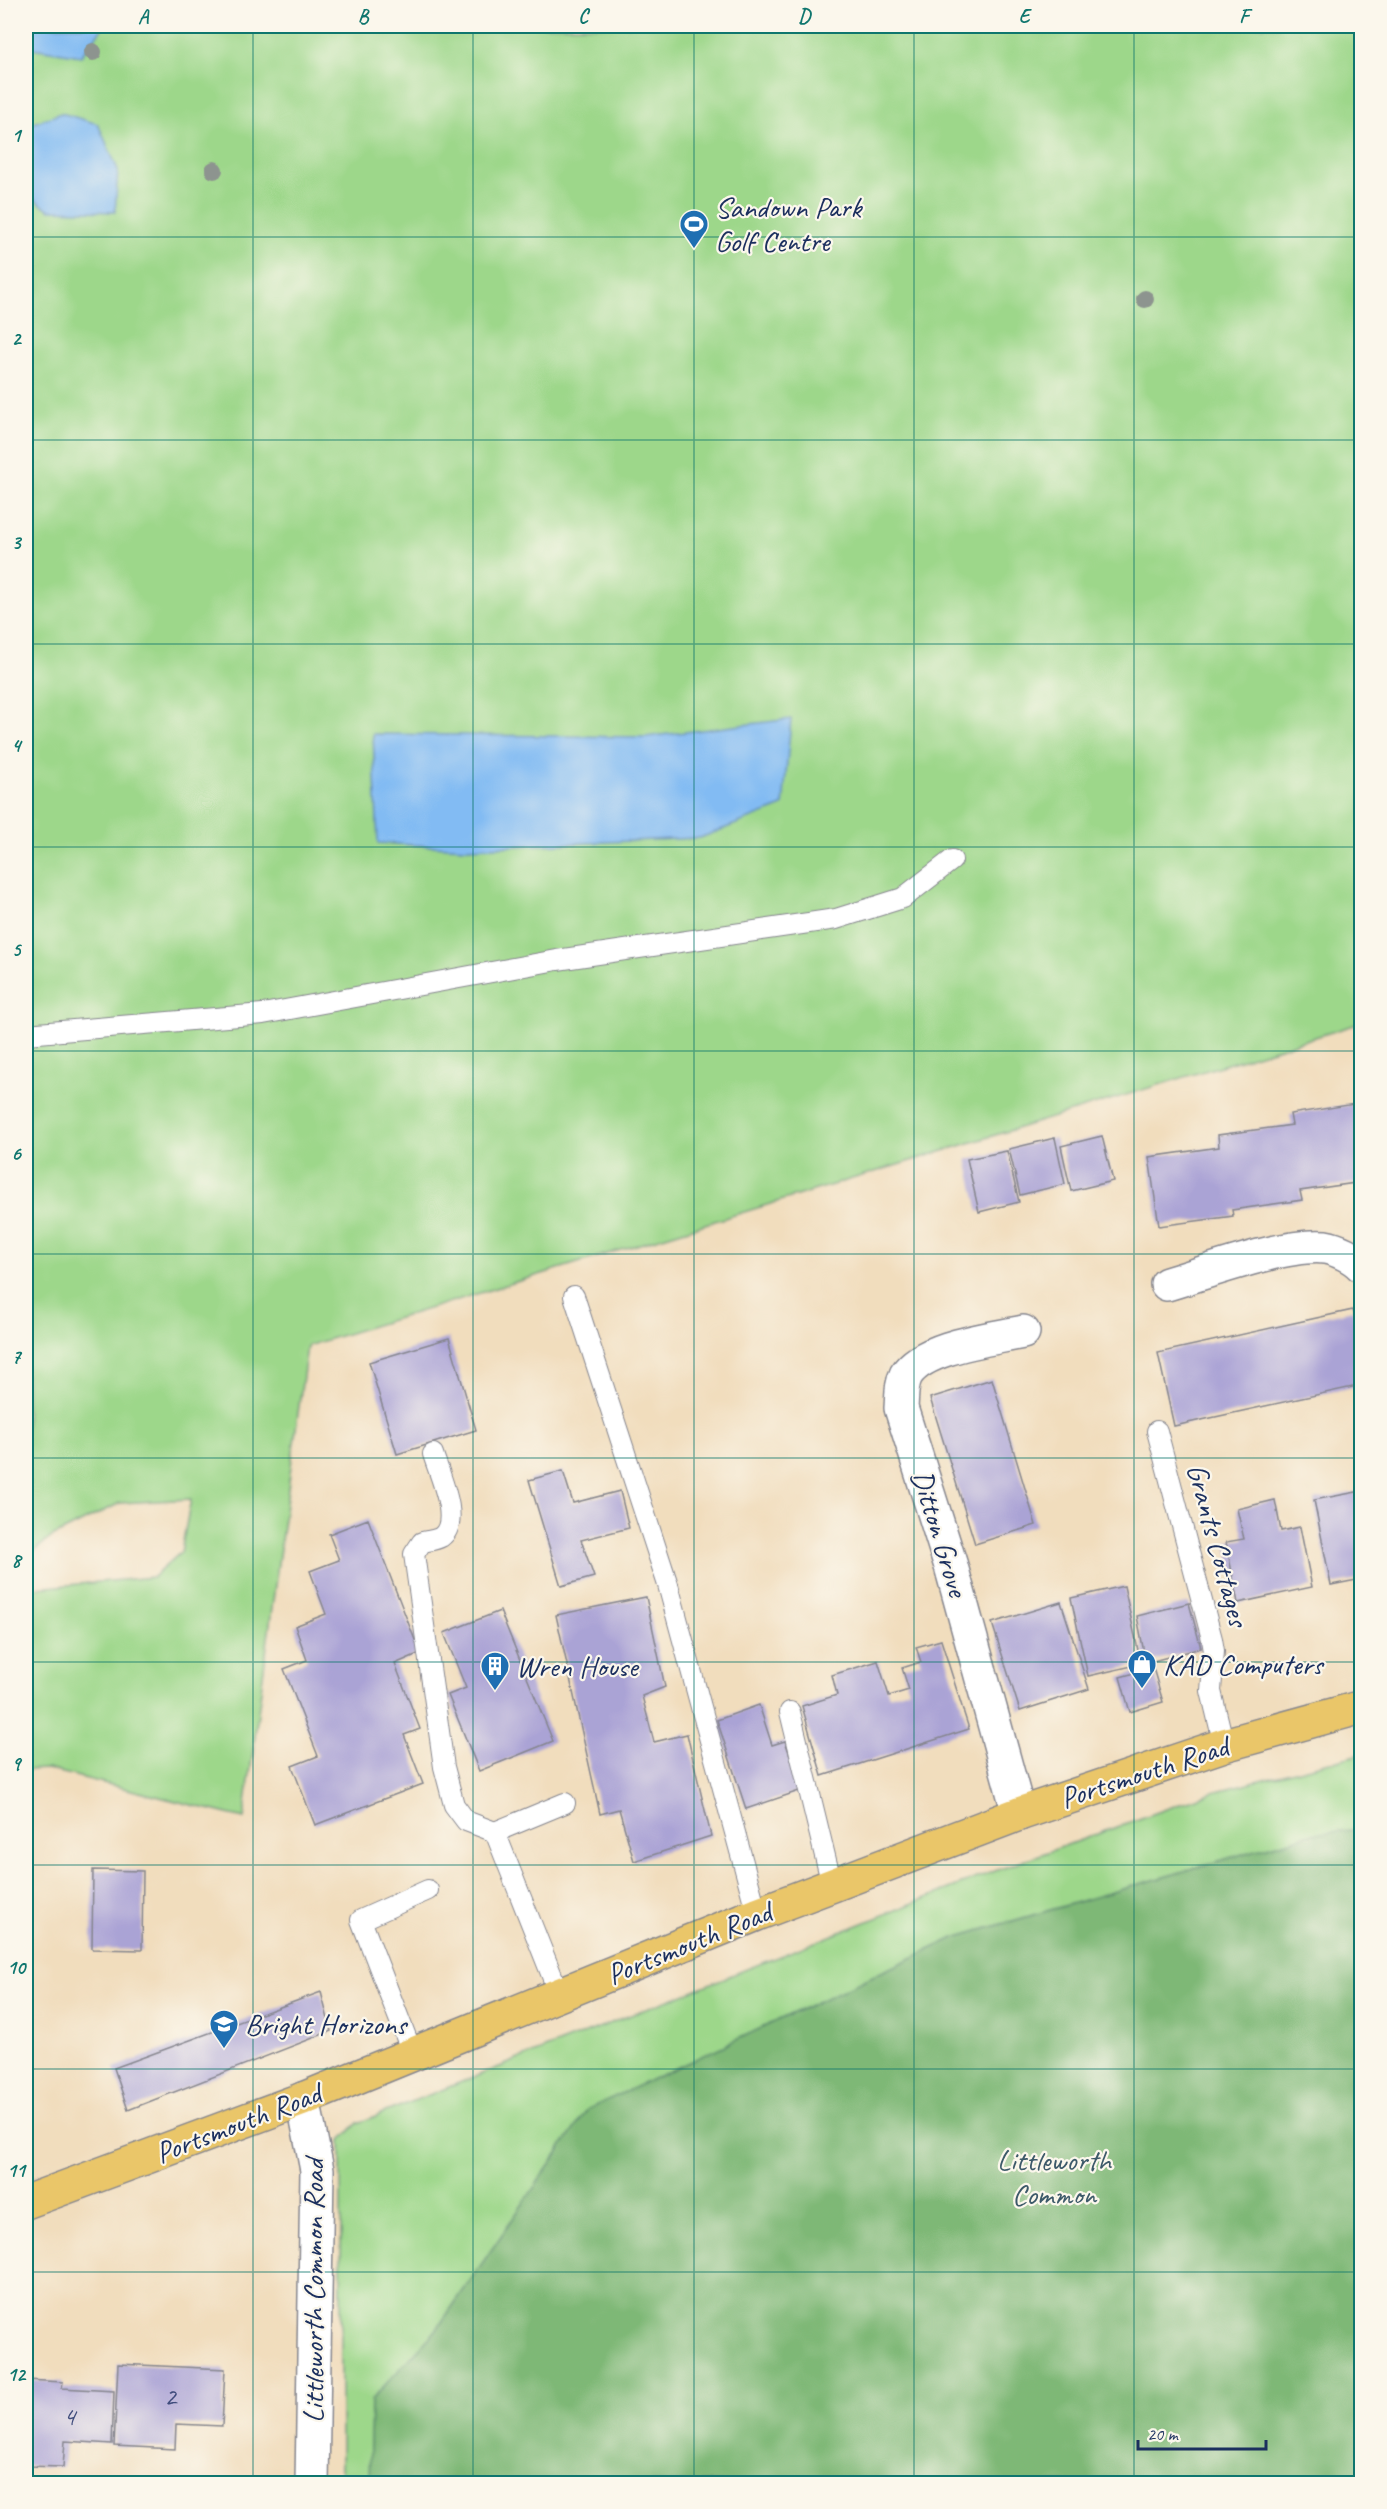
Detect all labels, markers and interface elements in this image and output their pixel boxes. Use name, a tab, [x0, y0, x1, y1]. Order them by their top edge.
text: A	[138, 4, 150, 29]
text: B	[358, 4, 370, 29]
text: C	[578, 4, 590, 29]
text: D	[798, 4, 812, 29]
text: E	[1019, 4, 1033, 29]
text: F	[1239, 4, 1253, 29]
text: 1	[12, 123, 23, 148]
place label: Sandown Park Golf Centre	[715, 188, 863, 260]
sports icon: Sandown Park Golf Centre	[678, 208, 710, 250]
text: 2	[12, 326, 23, 351]
text: 3	[12, 530, 23, 555]
text: 4	[12, 733, 24, 758]
text: 5	[12, 937, 23, 962]
text: 6	[11, 1141, 22, 1166]
text: 7	[12, 1344, 23, 1369]
street label: Grants Cottages	[1178, 1460, 1259, 1633]
street label: Ditton Grove	[903, 1465, 978, 1603]
text: 8	[12, 1548, 24, 1573]
place label: KAD Computers	[1163, 1645, 1325, 1683]
place label: Wren House	[516, 1647, 640, 1685]
shop icon: KAD Computers	[1126, 1648, 1158, 1690]
building icon: Wren House	[479, 1650, 511, 1692]
street label: Portsmouth Road	[1055, 1726, 1237, 1817]
text: 9	[12, 1751, 23, 1776]
street label: Portsmouth Road	[601, 1891, 781, 1993]
text: 10	[7, 1955, 27, 1980]
place label: Bright Horizons	[245, 2005, 409, 2043]
school or university icon: Bright Horizons	[208, 2008, 240, 2050]
street label: Portsmouth Road	[150, 2073, 330, 2172]
park label: Littleworth Common	[997, 2141, 1113, 2213]
street label: Littleworth Common Road	[294, 2155, 332, 2423]
text: 11	[7, 2158, 27, 2183]
text: 12	[7, 2362, 27, 2387]
house number: 2	[164, 2379, 178, 2413]
house number: 4	[63, 2399, 78, 2433]
scale bar	[1138, 2413, 1266, 2451]
text: 20 m	[1147, 2423, 1180, 2445]

